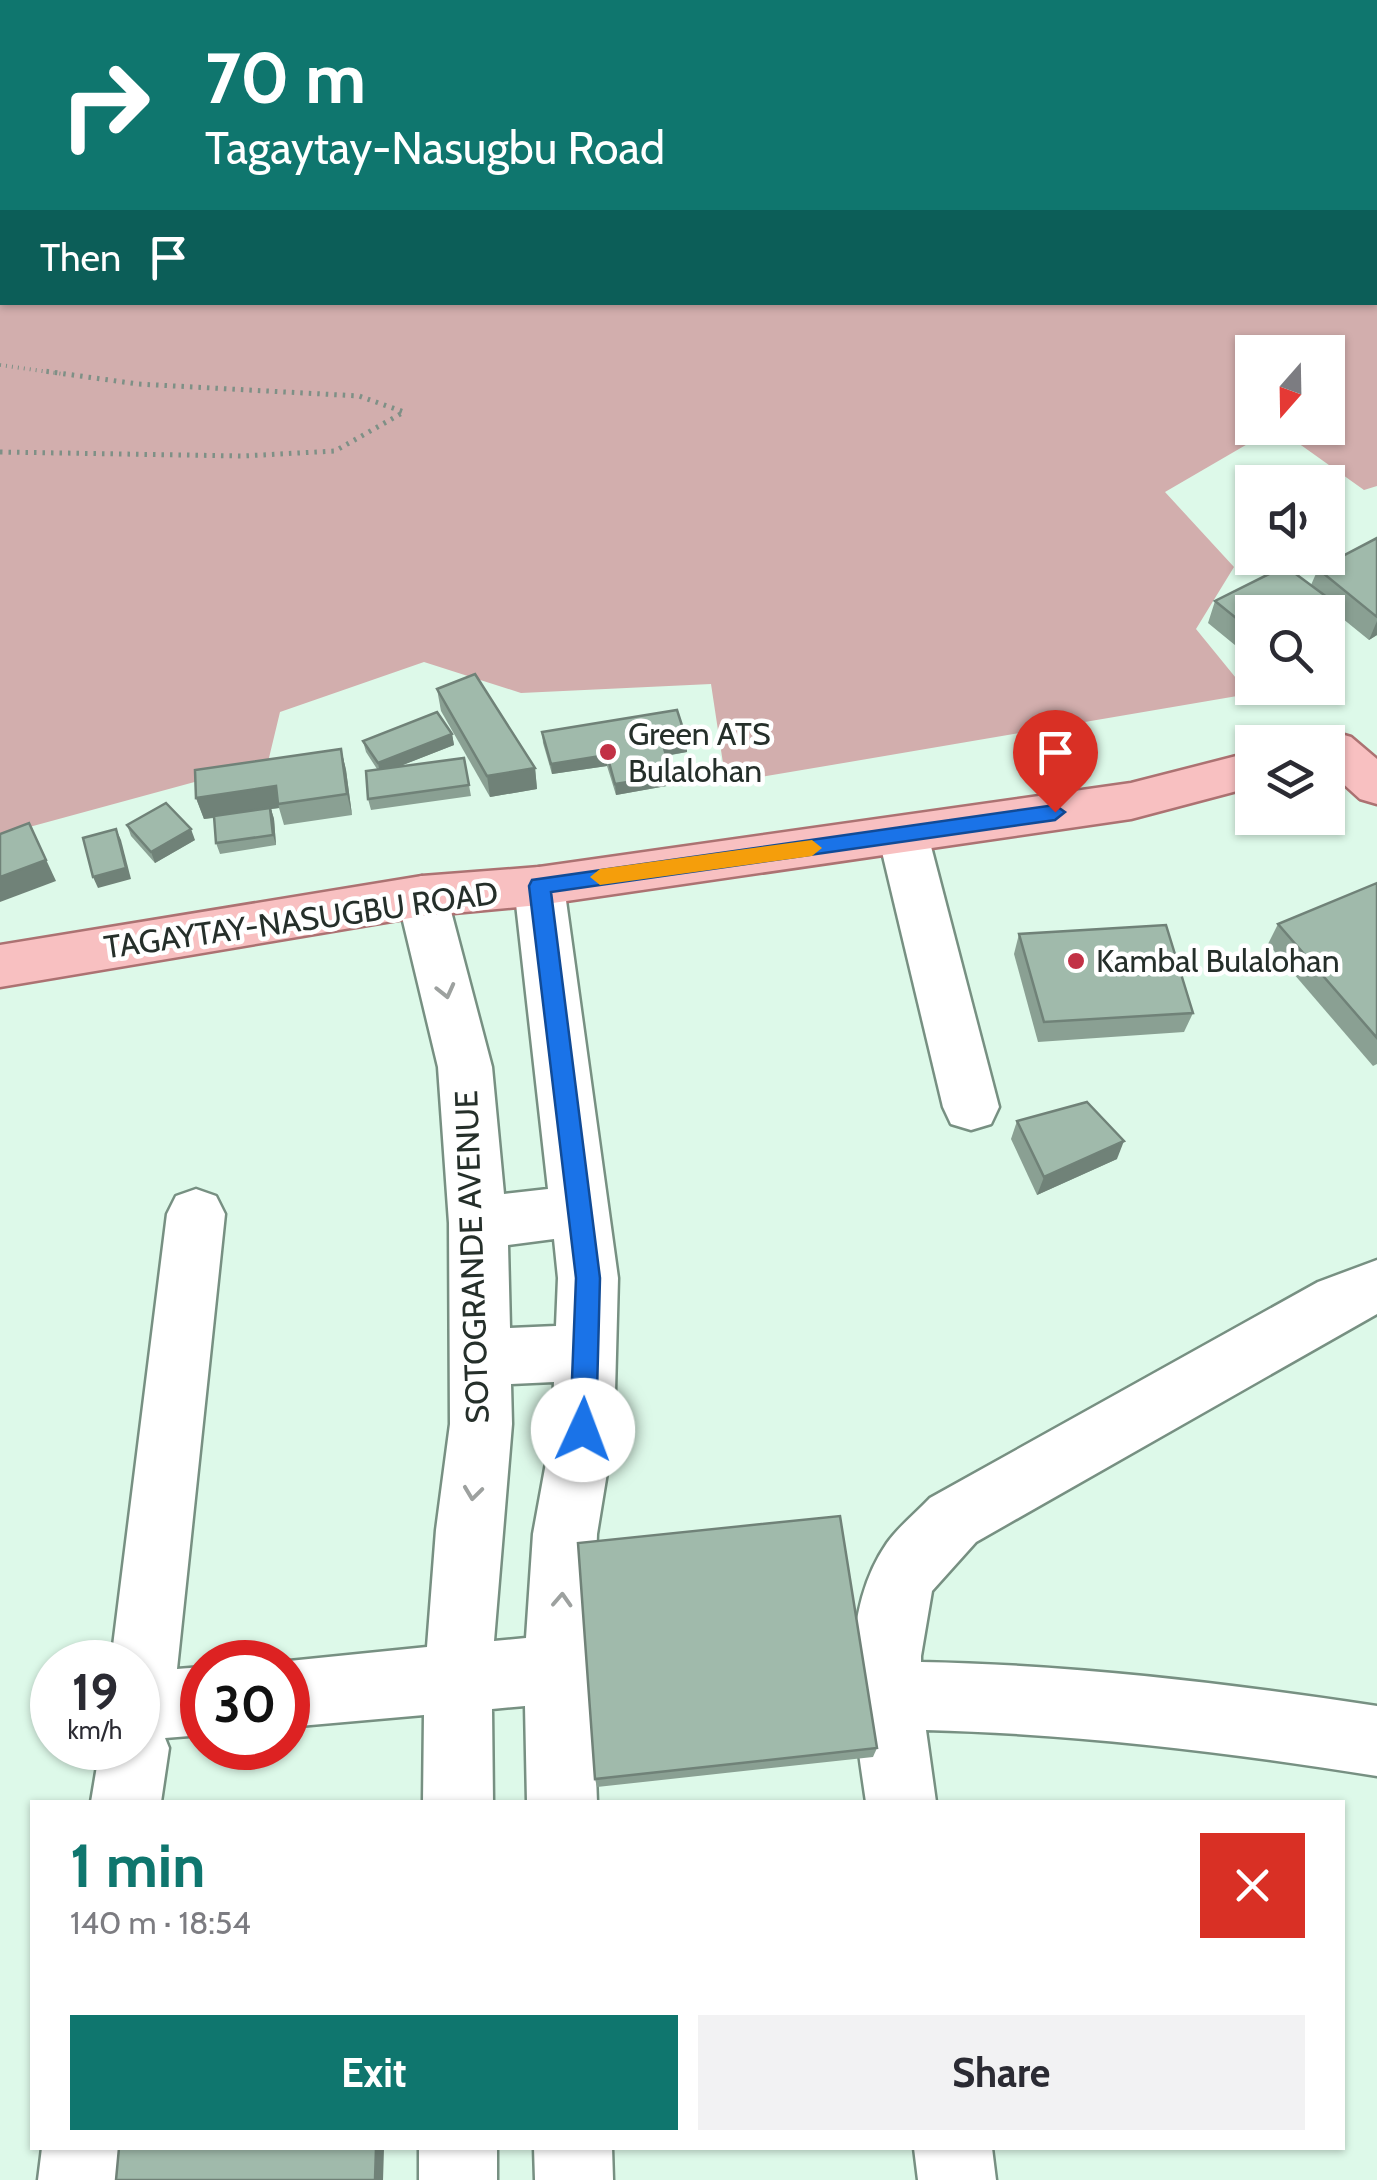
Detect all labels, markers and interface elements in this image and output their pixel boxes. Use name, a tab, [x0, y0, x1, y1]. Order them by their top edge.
text: 70 m	[205, 35, 366, 121]
icon: right	[40, 40, 170, 170]
text: Tagaytay-Nasugbu Road	[205, 121, 665, 175]
icon: arrive	[141, 230, 196, 285]
text: Then	[40, 234, 121, 281]
north arrow	[1235, 335, 1345, 445]
map controls	[1235, 335, 1345, 835]
button: sound	[1235, 465, 1345, 575]
button: search	[1235, 595, 1345, 705]
pin	[1013, 710, 1098, 813]
place label: Green ATS Bulalohan	[628, 714, 771, 790]
icon: arrive	[1028, 725, 1083, 780]
button: layers	[1235, 725, 1345, 835]
marker: Green ATS Bulalohan	[597, 741, 619, 763]
street label: TAGAYTAY-NASUGBU ROAD	[102, 873, 500, 966]
place label: Kambal Bulalohan	[1096, 941, 1340, 980]
marker: Kambal Bulalohan	[1065, 950, 1087, 972]
one-way arrow	[434, 982, 455, 999]
street label: SOTOGRANDE AVENUE	[446, 1090, 497, 1424]
position arrow	[531, 1378, 635, 1482]
one-way arrow	[463, 1484, 484, 1501]
one-way arrow	[551, 1592, 572, 1608]
speed limit sign: 30	[180, 1640, 310, 1770]
text: 19	[72, 1662, 118, 1723]
text: km/h	[68, 1715, 122, 1745]
text: 1 min	[70, 1829, 205, 1902]
button: close	[1200, 1833, 1305, 1938]
text: 140 m · 18:54	[70, 1903, 251, 1942]
button: Exit	[70, 2015, 678, 2130]
button: Share	[698, 2015, 1305, 2130]

